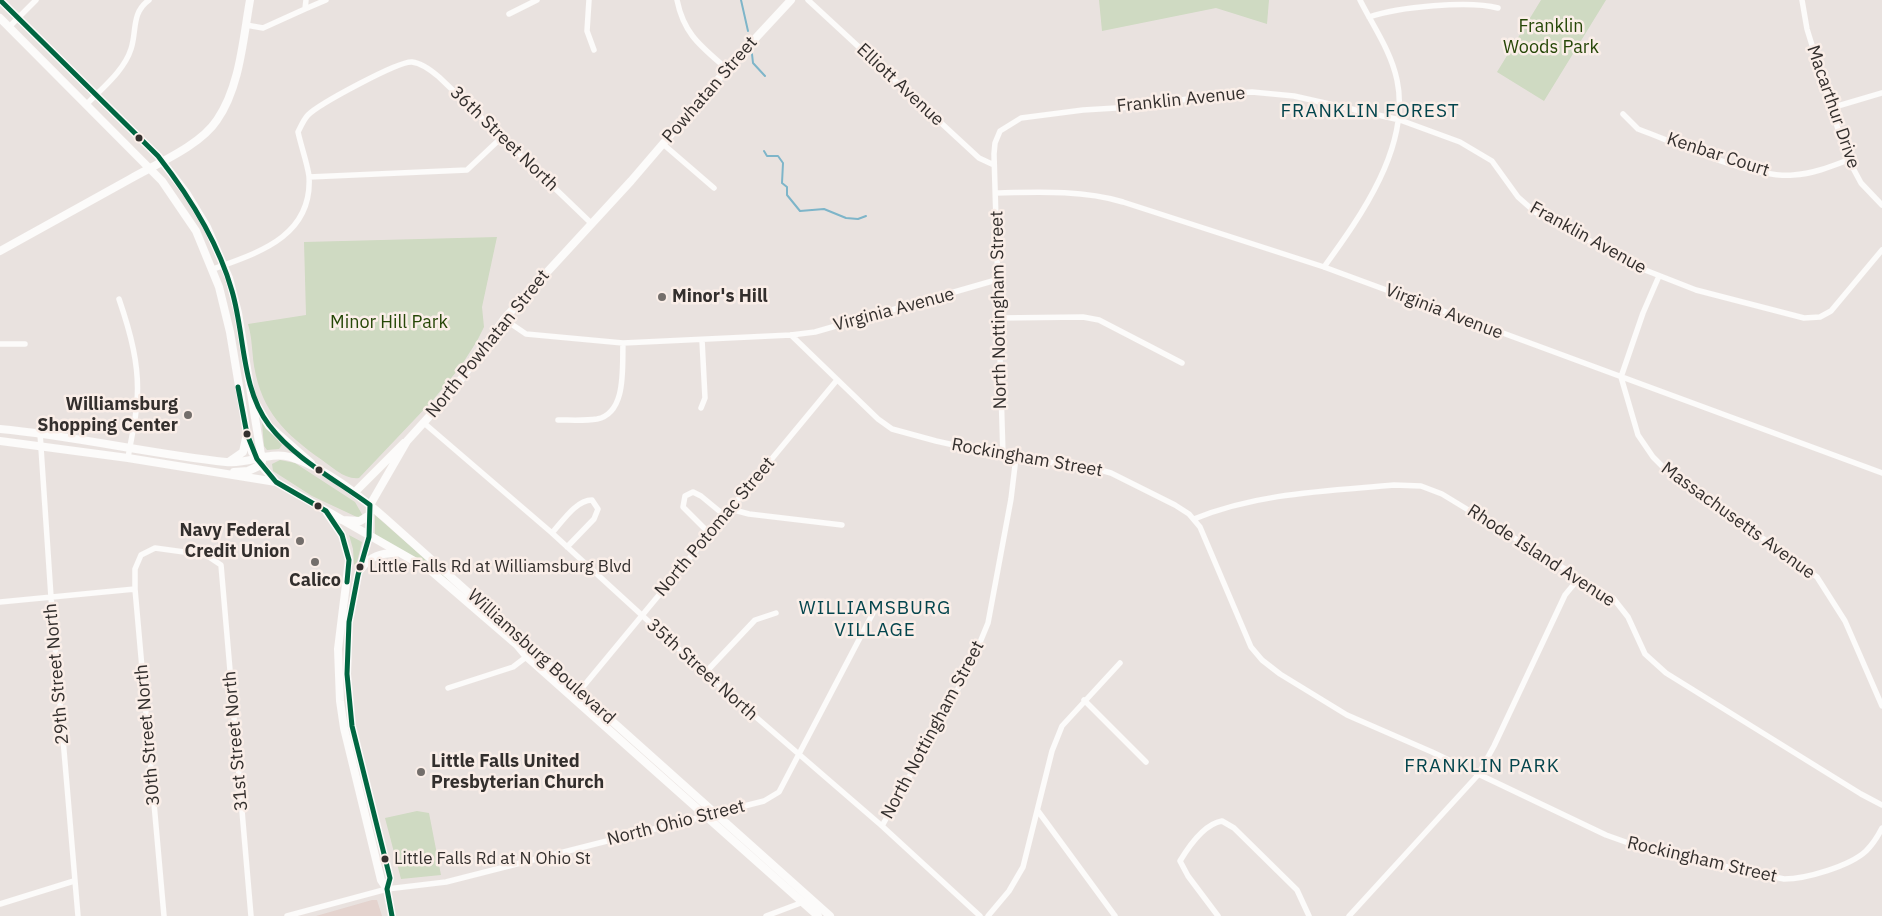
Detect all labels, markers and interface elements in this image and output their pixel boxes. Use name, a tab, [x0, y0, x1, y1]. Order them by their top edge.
park label: Franklin Woods Park	[1503, 16, 1599, 58]
street label: Powhatan Street	[658, 32, 762, 148]
street label: Elliott Avenue	[852, 39, 948, 131]
street label: Macarthur Drive	[1802, 43, 1864, 171]
street label: 36th Street North	[445, 82, 563, 196]
street label: Franklin Avenue	[1115, 82, 1247, 118]
district label: FRANKLIN FOREST	[1279, 101, 1461, 123]
street label: Kenbar Court	[1664, 128, 1772, 182]
unlabelled marker	[134, 133, 144, 143]
street label: Franklin Avenue	[1526, 197, 1650, 279]
street label: North Nottingham Street	[986, 210, 1012, 410]
street label: North Powhatan Street	[422, 266, 554, 422]
street label: Virginia Avenue	[1382, 280, 1506, 344]
street label: Virginia Avenue	[831, 283, 957, 337]
place label: Minor's Hill	[672, 286, 768, 308]
marker: Minor's Hill	[656, 291, 668, 303]
park label: Minor Hill Park	[330, 312, 448, 334]
place label: Williamsburg Shopping Center	[37, 394, 178, 436]
marker: Williamsburg Shopping Center	[182, 409, 194, 421]
unlabelled marker	[242, 429, 252, 439]
street label: Rockingham Street	[950, 434, 1104, 482]
street label: North Potomac Street	[650, 453, 780, 601]
street label: Massachusetts Avenue	[1657, 458, 1819, 584]
unlabelled marker	[314, 465, 324, 475]
street label: Rhode Island Avenue	[1463, 500, 1619, 612]
unlabelled marker	[313, 501, 323, 511]
place label: Navy Federal Credit Union	[180, 520, 290, 562]
marker: Navy Federal Credit Union	[294, 535, 306, 547]
marker: Calico	[309, 556, 321, 568]
place label: Little Falls Rd at Williamsburg Blvd	[369, 557, 631, 577]
marker: Little Falls Rd at Williamsburg Blvd	[355, 562, 365, 572]
place label: Calico	[289, 570, 341, 592]
street label: Williamsburg Boulevard	[463, 585, 619, 729]
district label: WILLIAMSBURG VILLAGE	[797, 598, 953, 642]
street label: 29th Street North	[40, 602, 74, 746]
street label: 35th Street North	[642, 614, 762, 726]
street label: North Nottingham Street	[877, 637, 989, 823]
street label: 30th Street North	[131, 663, 165, 807]
street label: 31st Street North	[219, 670, 253, 812]
place label: Little Falls United Presbyterian Church	[431, 751, 604, 794]
district label: FRANKLIN PARK	[1403, 756, 1561, 778]
marker: Little Falls United Presbyterian Church	[415, 766, 427, 778]
street label: North Ohio Street	[605, 795, 747, 851]
street label: Rockingham Street	[1625, 832, 1779, 888]
place label: Little Falls Rd at N Ohio St	[394, 849, 591, 869]
marker: Little Falls Rd at N Ohio St	[380, 854, 390, 864]

